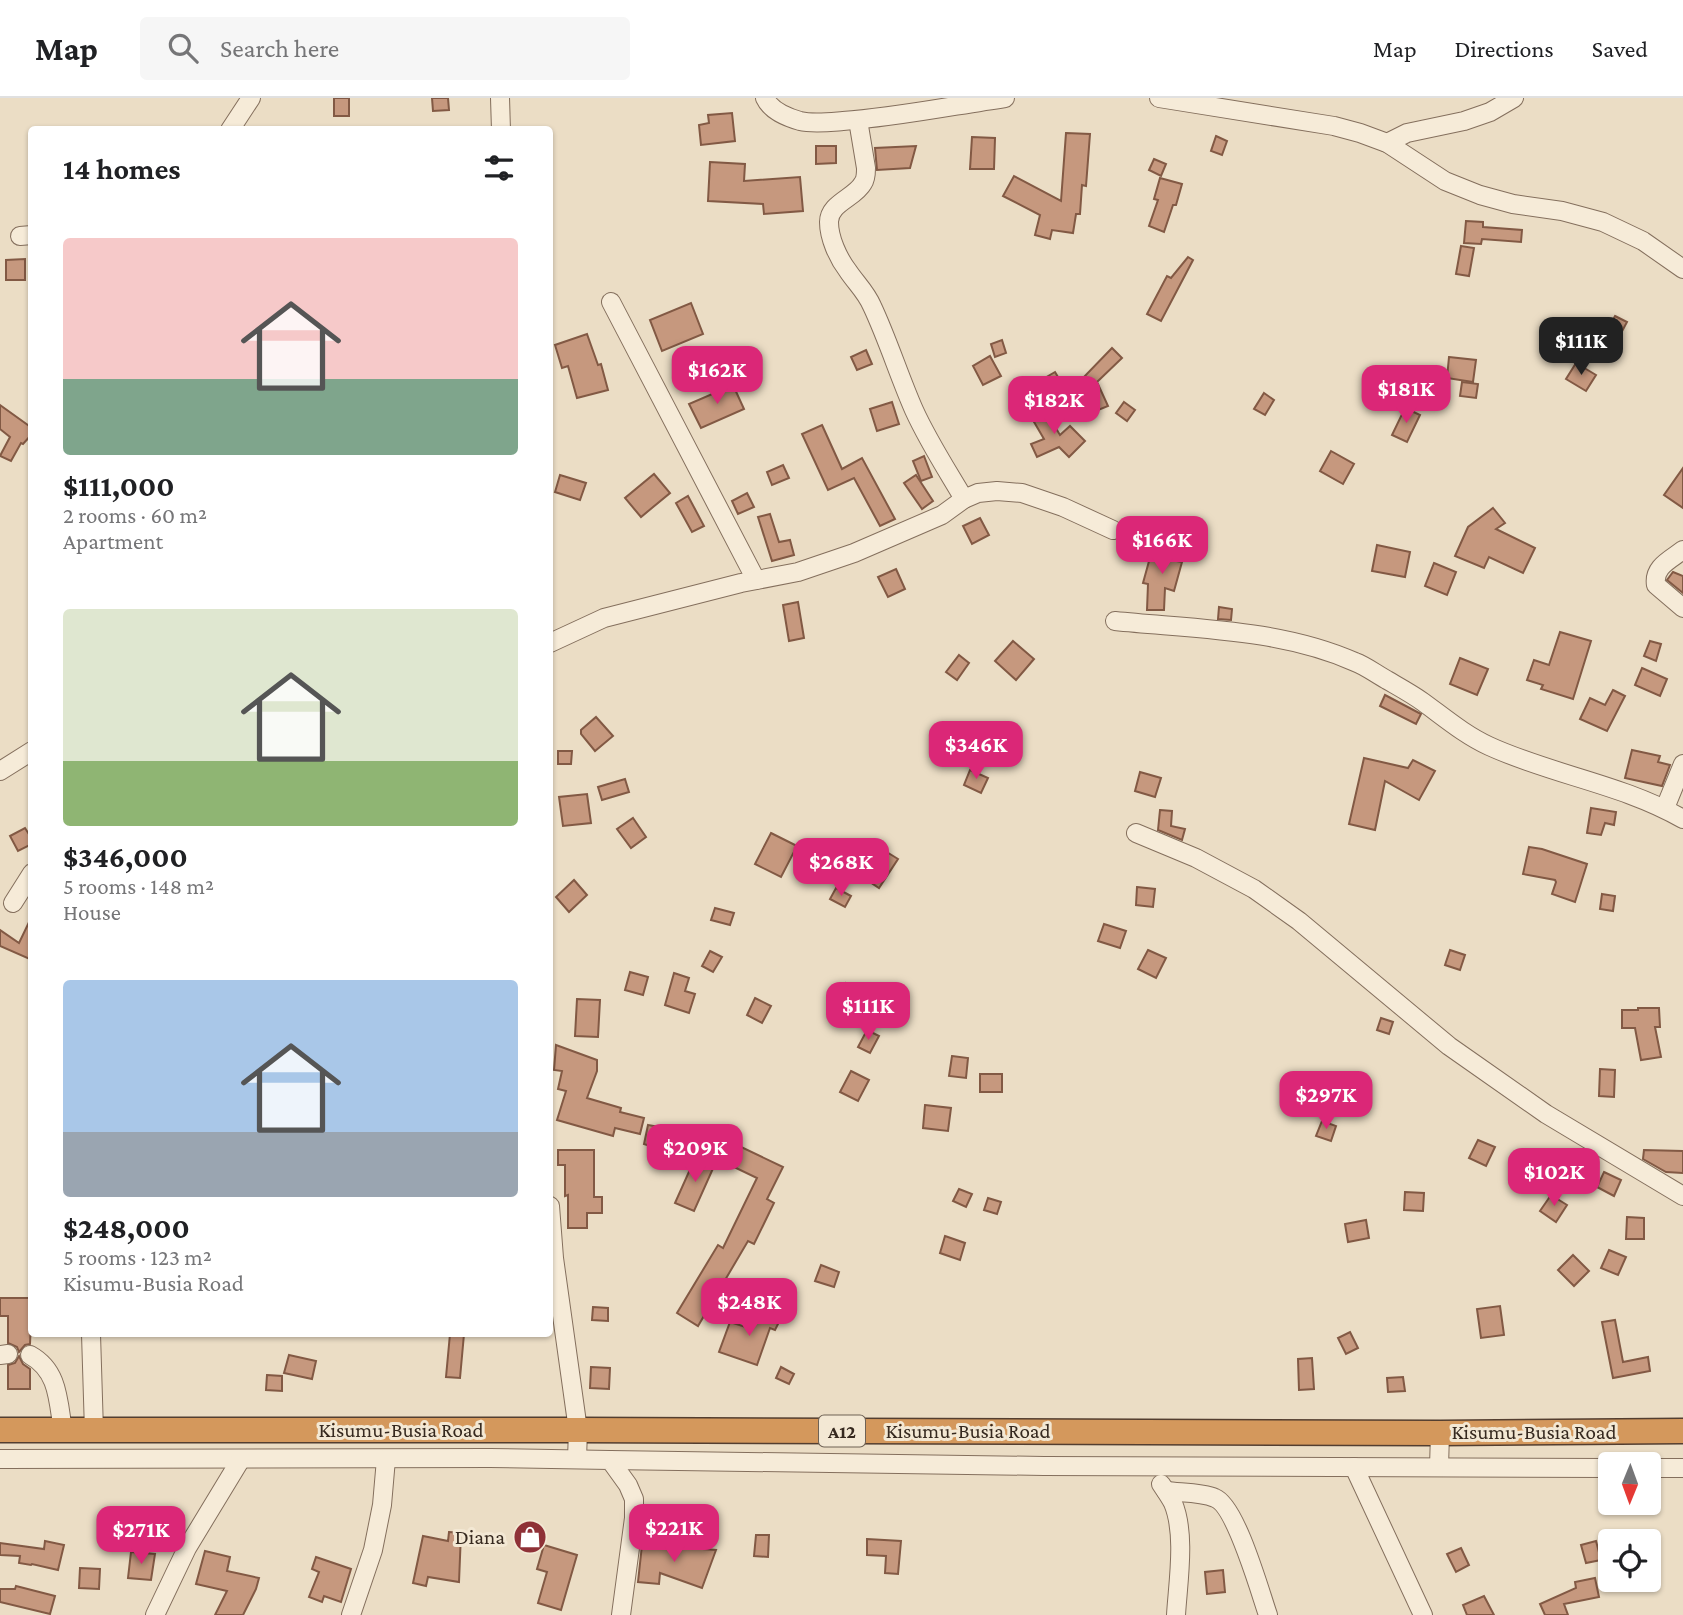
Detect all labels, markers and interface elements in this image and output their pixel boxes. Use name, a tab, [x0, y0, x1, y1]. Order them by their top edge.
search box	[140, 17, 630, 80]
icon: search	[164, 29, 202, 67]
text: Map	[35, 30, 98, 67]
text: Search here	[220, 34, 339, 63]
text: Map	[1373, 35, 1417, 62]
text: Directions	[1455, 35, 1554, 62]
text: Saved	[1592, 35, 1648, 62]
icon: filters	[480, 149, 518, 187]
text: 14 homes	[63, 152, 181, 185]
icon: home	[228, 283, 354, 409]
pin: $111K	[1532, 317, 1630, 377]
text: $111K	[1555, 327, 1607, 353]
pin: $162K	[668, 346, 766, 406]
text: $162K	[688, 356, 746, 382]
pin: $181K	[1357, 366, 1455, 425]
text: $181K	[1378, 375, 1434, 401]
pin: $182K	[1005, 376, 1103, 436]
text: $182K	[1024, 386, 1084, 412]
text: $111,000	[63, 469, 175, 502]
text: 2 rooms · 60 m²	[63, 502, 207, 528]
pin: $166K	[1113, 517, 1211, 576]
text: $166K	[1132, 526, 1192, 552]
text: Apartment	[63, 528, 163, 554]
icon: home	[228, 654, 354, 780]
pin: $346K	[927, 722, 1025, 781]
text: $346K	[945, 731, 1007, 757]
pin: $268K	[792, 838, 890, 898]
text: $346,000	[63, 840, 188, 873]
text: $268K	[809, 848, 873, 874]
text: 5 rooms · 148 m²	[63, 873, 214, 899]
text: House	[63, 899, 121, 925]
pin: $111K	[819, 982, 917, 1042]
text: $111K	[842, 992, 894, 1018]
icon: home	[228, 1025, 354, 1151]
pin: $297K	[1277, 1072, 1375, 1131]
text: $297K	[1295, 1081, 1357, 1107]
pin: $209K	[646, 1124, 744, 1184]
text: $209K	[663, 1134, 727, 1160]
pin: $102K	[1505, 1148, 1603, 1208]
text: $102K	[1524, 1158, 1584, 1184]
text: $248,000	[63, 1211, 190, 1244]
text: 5 rooms · 123 m²	[63, 1244, 212, 1270]
text: Kisumu-Busia Road	[63, 1270, 244, 1296]
pin: $248K	[700, 1278, 798, 1338]
text: $248K	[717, 1288, 781, 1314]
road number: A12	[819, 1415, 865, 1446]
street label: Kisumu-Busia Road	[318, 1418, 484, 1442]
street label: Kisumu-Busia Road	[885, 1419, 1051, 1443]
street label: Kisumu-Busia Road	[1451, 1420, 1617, 1444]
north arrow	[1598, 1452, 1661, 1516]
map controls	[1598, 1452, 1661, 1592]
pin: $221K	[625, 1504, 723, 1564]
pin: $271K	[92, 1506, 190, 1566]
text: $221K	[645, 1514, 703, 1540]
text: $271K	[112, 1516, 170, 1542]
shop icon: Diana	[511, 1518, 549, 1556]
place label: Diana	[455, 1525, 505, 1549]
button: locate	[1598, 1529, 1661, 1592]

